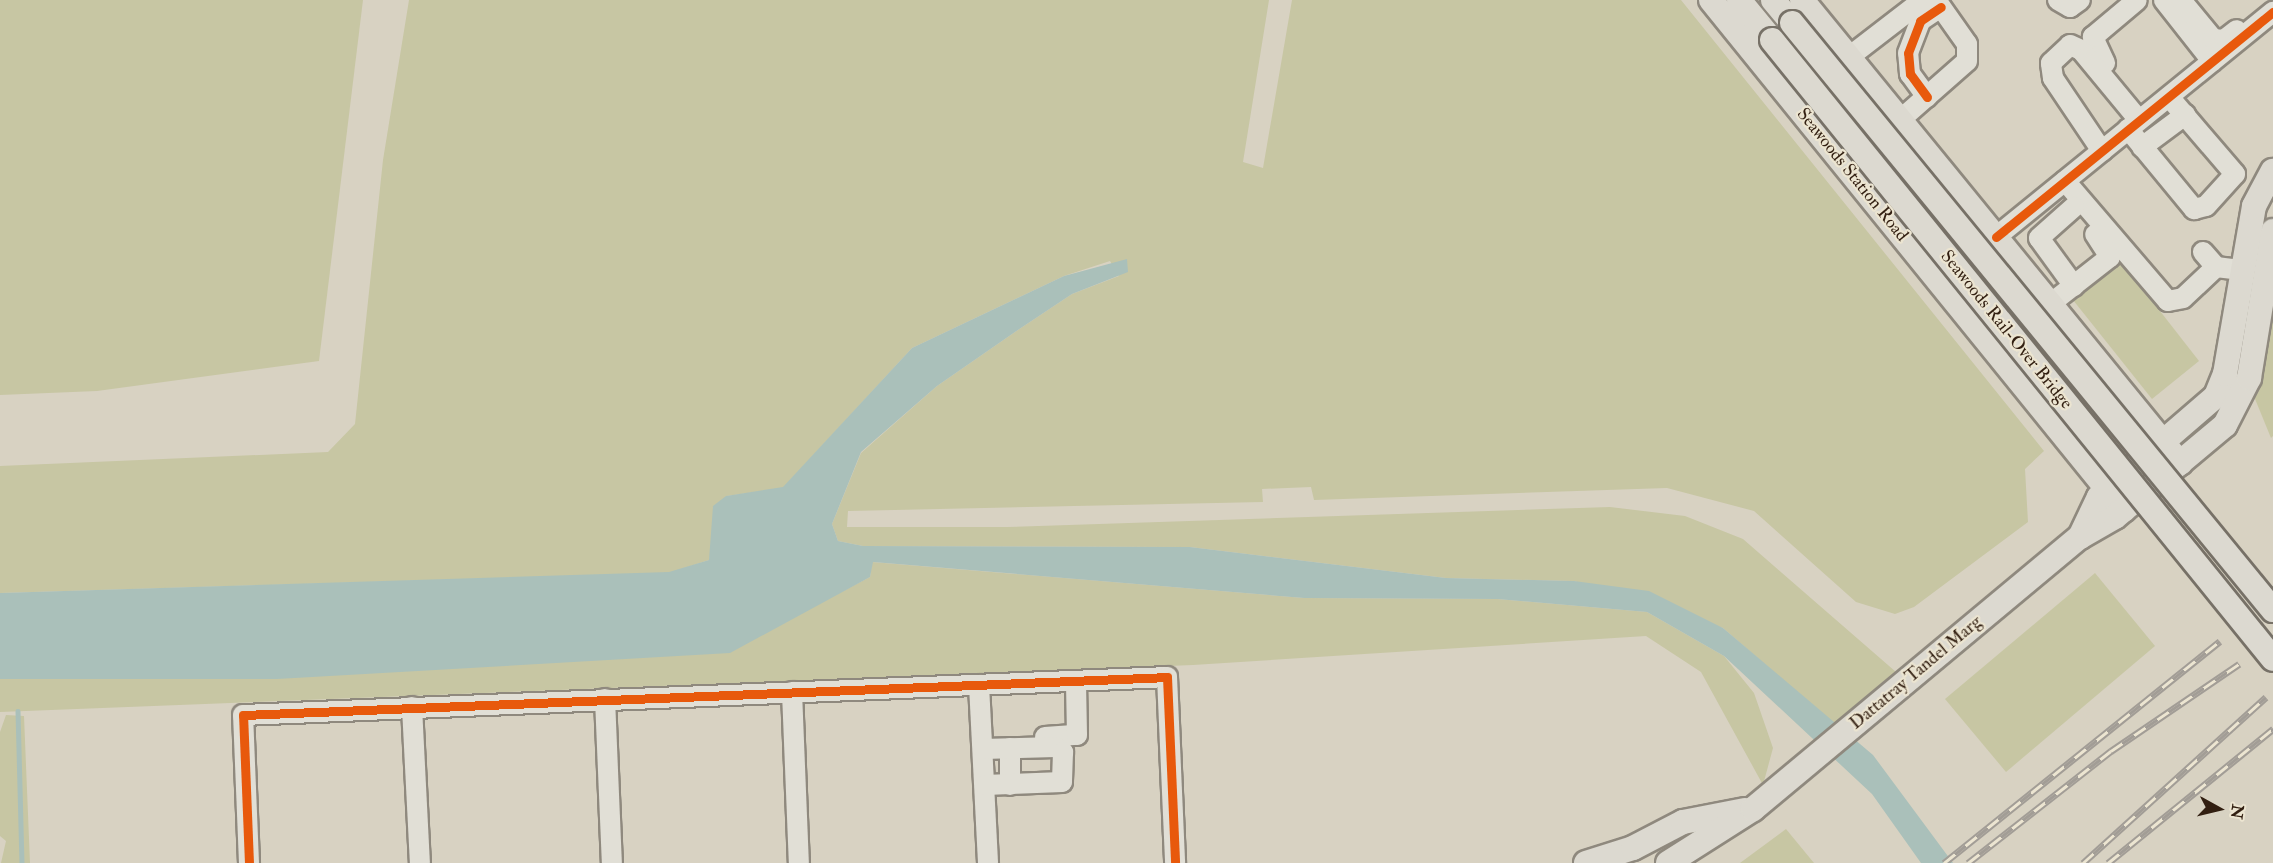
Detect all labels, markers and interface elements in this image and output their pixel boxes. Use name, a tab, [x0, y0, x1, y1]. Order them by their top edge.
street label: Seawoods Station Road	[1792, 104, 1912, 246]
street label: Seawoods Rail-Over Bridge	[1935, 246, 2077, 414]
street label: Dattatray Tandel Marg	[1846, 612, 1986, 734]
north arrow	[2189, 779, 2249, 839]
text: N	[2226, 803, 2248, 820]

